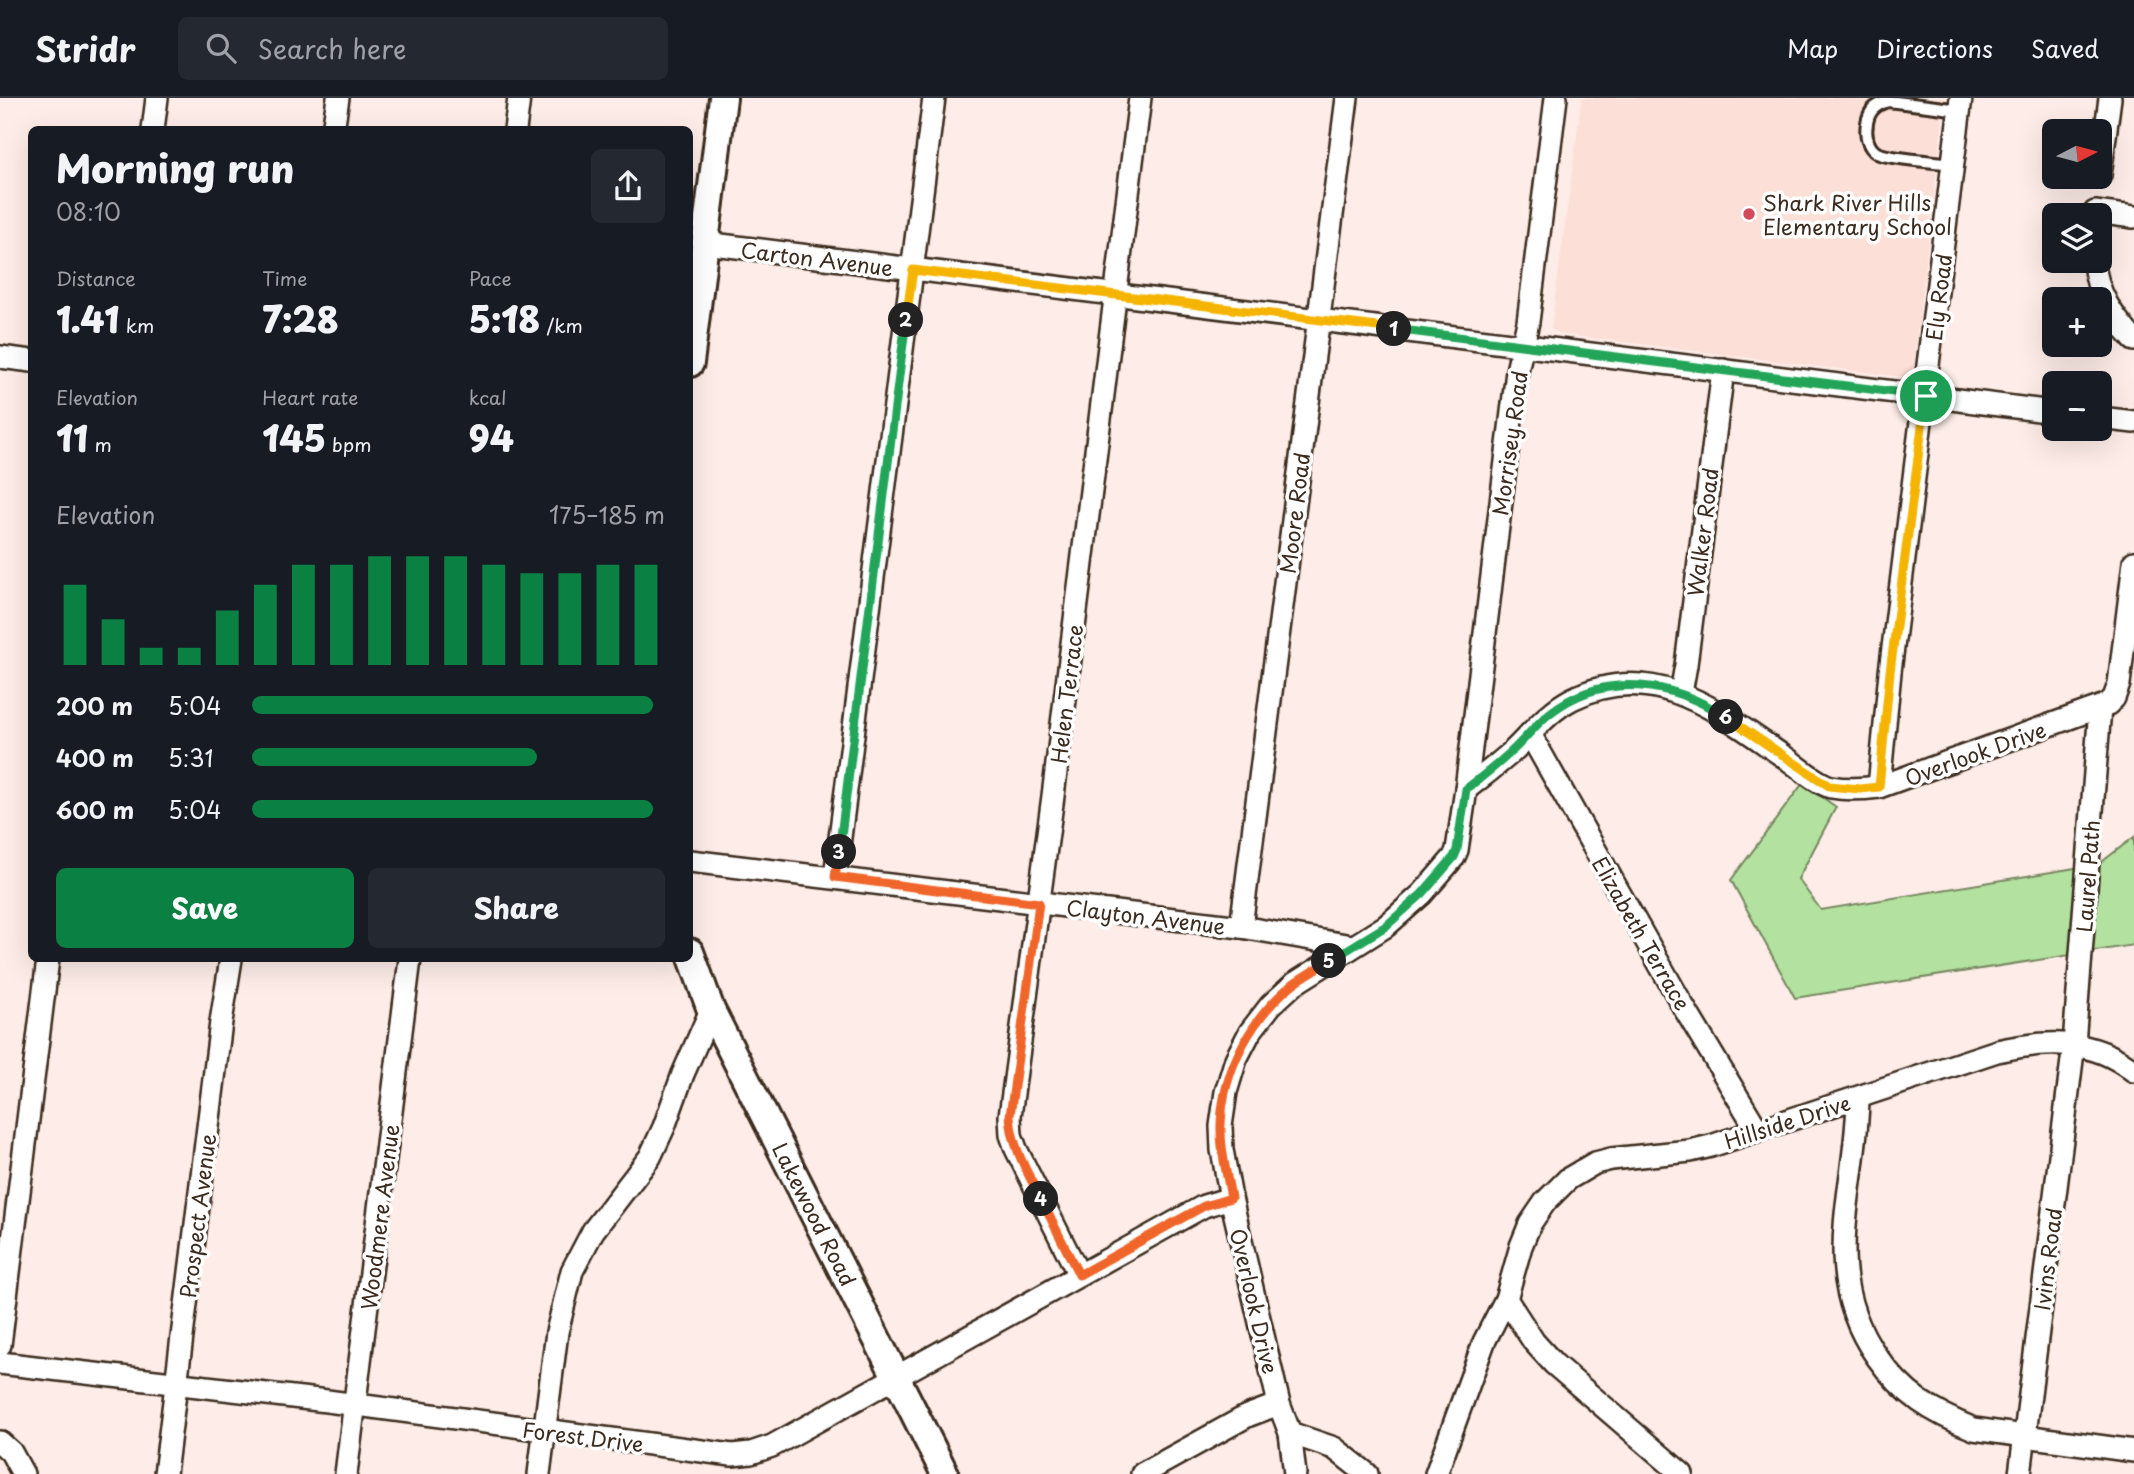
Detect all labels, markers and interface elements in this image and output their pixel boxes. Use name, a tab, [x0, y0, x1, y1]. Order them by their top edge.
search box	[178, 17, 668, 80]
text: Stridr	[35, 23, 136, 73]
icon: search	[202, 29, 240, 67]
text: Search here	[258, 29, 406, 68]
text: Map	[1787, 30, 1838, 66]
text: Directions	[1876, 30, 1993, 66]
text: Saved	[2031, 30, 2099, 66]
north arrow	[2042, 119, 2112, 189]
map controls	[2042, 119, 2112, 441]
text: Morning run	[56, 139, 294, 196]
button: share	[591, 149, 665, 223]
place label: Shark River Hills Elementary School	[1763, 186, 1952, 242]
text: 08:10	[56, 194, 121, 229]
button: layers	[2042, 203, 2112, 273]
marker: Shark River Hills Elementary School	[1741, 206, 1757, 222]
street label: Carton Avenue	[739, 233, 895, 283]
street label: Ely Road	[1917, 252, 1959, 342]
text: Distance	[56, 264, 136, 292]
text: Time	[262, 264, 307, 292]
text: Pace	[469, 264, 512, 292]
button: +	[2042, 287, 2112, 357]
text: 1.41	[56, 292, 120, 345]
text: 7:28	[262, 292, 339, 345]
text: 5:18	[469, 292, 540, 345]
pin: 2	[888, 302, 923, 338]
text: 2	[899, 305, 912, 333]
text: km	[120, 311, 154, 339]
text: /km	[540, 311, 583, 339]
pin: 1	[1376, 312, 1412, 346]
text: 1	[1389, 314, 1398, 342]
pin	[1896, 366, 1956, 426]
street label: Morrisey Road	[1483, 369, 1535, 517]
button: −	[2042, 371, 2112, 441]
icon: arrive	[1907, 377, 1945, 415]
text: Elevation	[56, 383, 138, 411]
text: Heart rate	[262, 383, 358, 411]
text: kcal	[469, 383, 507, 411]
text: 11	[56, 411, 88, 464]
text: 145	[262, 411, 326, 464]
text: 94	[469, 411, 514, 464]
text: m	[88, 430, 112, 458]
text: bpm	[326, 430, 372, 458]
street label: Moore Road	[1271, 451, 1317, 575]
street label: Walker Road	[1678, 466, 1726, 598]
text: Elevation	[56, 497, 155, 532]
text: 175–185 m	[549, 497, 665, 532]
street label: Helen Terrace	[1042, 623, 1090, 765]
text: 200 m	[56, 688, 133, 723]
text: 5:04	[168, 688, 221, 723]
pin: 6	[1708, 700, 1744, 734]
text: 6	[1719, 702, 1732, 730]
street label: Overlook Drive	[1900, 713, 2050, 793]
text: 400 m	[56, 740, 134, 775]
text: 5:31	[168, 740, 213, 775]
text: 600 m	[56, 792, 134, 827]
text: 5:04	[168, 792, 221, 827]
street label: Laurel Path	[2067, 819, 2107, 933]
pin: 3	[822, 834, 856, 870]
text: 3	[832, 837, 845, 865]
street label: Elizabeth Terrace	[1585, 850, 1699, 1016]
button: Save	[56, 868, 354, 948]
button: Share	[368, 868, 665, 948]
street label: Clayton Avenue	[1065, 890, 1227, 942]
pin: 5	[1312, 944, 1346, 978]
text: 5	[1322, 946, 1335, 974]
street label: Hillside Drive	[1720, 1086, 1854, 1156]
street label: Woodmere Avenue	[352, 1122, 406, 1312]
street label: Prospect Avenue	[171, 1132, 223, 1300]
street label: Lakewood Road	[765, 1137, 865, 1291]
pin: 4	[1024, 1182, 1058, 1216]
text: 4	[1034, 1184, 1047, 1212]
street label: Ivins Road	[2025, 1206, 2069, 1312]
street label: Overlook Drive	[1223, 1225, 1287, 1377]
street label: Forest Drive	[521, 1413, 645, 1459]

